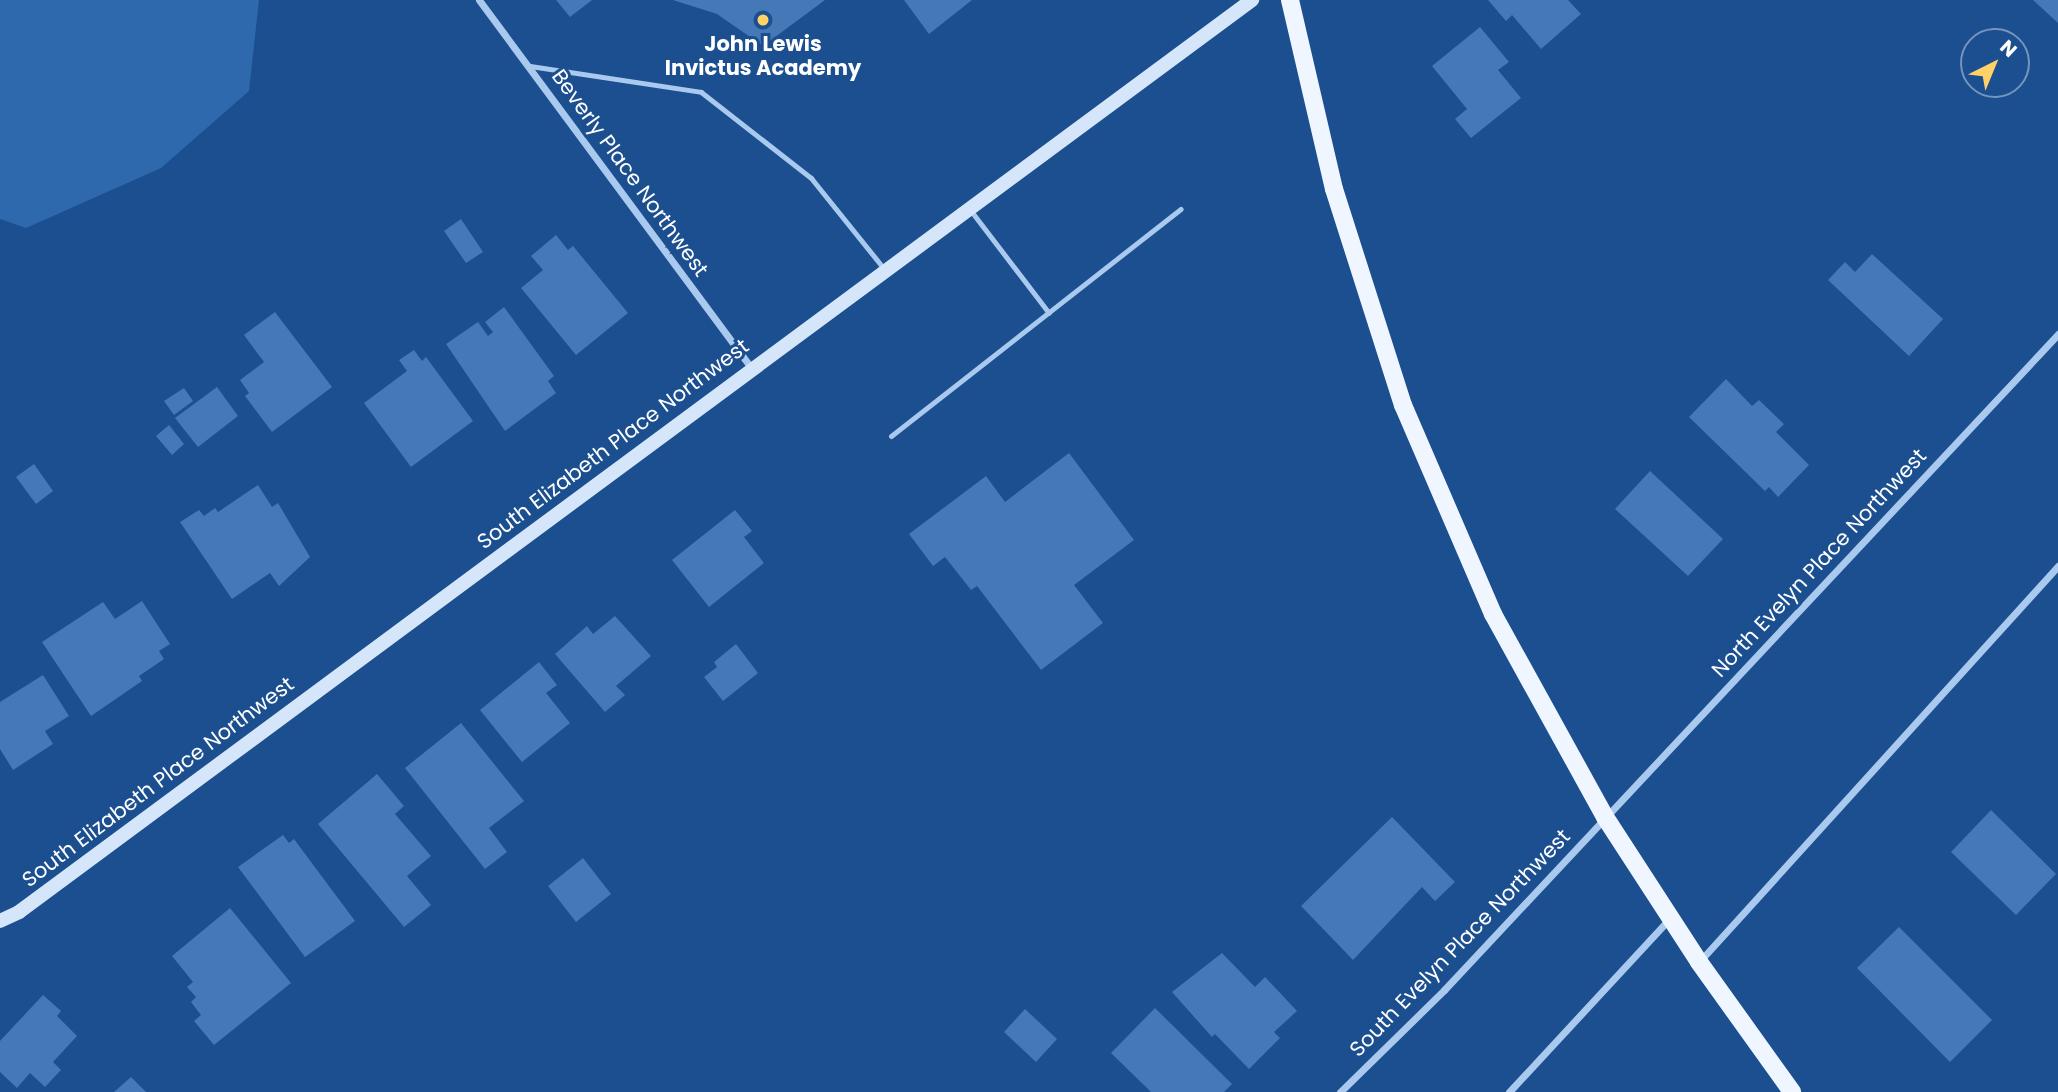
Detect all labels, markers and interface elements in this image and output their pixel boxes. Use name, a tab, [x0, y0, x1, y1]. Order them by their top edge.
marker: John Lewis Invictus Academy	[755, 12, 771, 28]
north arrow	[1960, 28, 2030, 98]
place label: John Lewis Invictus Academy	[665, 31, 861, 81]
text: N	[1994, 34, 2023, 63]
street label: Beverly Place Northwest	[546, 64, 714, 282]
street label: South Elizabeth Place Northwest	[472, 334, 754, 554]
street label: North Evelyn Place Northwest	[1706, 444, 1932, 682]
street label: South Elizabeth Place Northwest	[17, 672, 299, 892]
street label: South Evelyn Place Northwest	[1345, 824, 1575, 1062]

